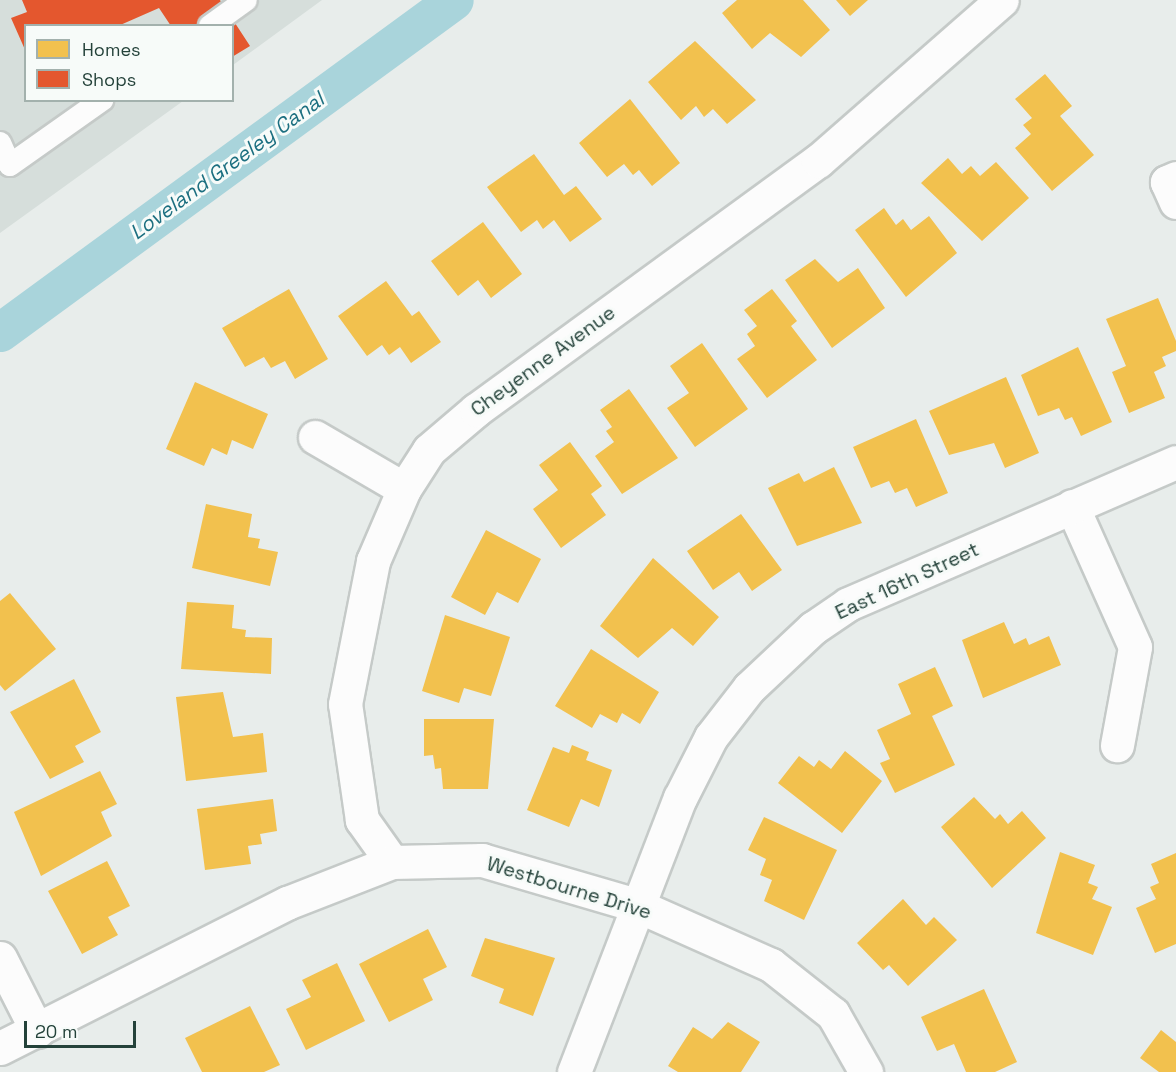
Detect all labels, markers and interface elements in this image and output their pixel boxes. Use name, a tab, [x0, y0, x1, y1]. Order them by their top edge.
legend	[24, 24, 234, 102]
text: Homes	[82, 38, 141, 61]
text: Shops	[82, 68, 136, 91]
water label: Loveland Greeley Canal	[125, 87, 329, 245]
street label: Cheyenne Avenue	[466, 300, 620, 422]
street label: East 16th Street	[831, 537, 983, 625]
street label: Westbourne Drive	[484, 852, 654, 924]
scale bar	[27, 1009, 140, 1047]
text: 20 m	[35, 1020, 78, 1043]

